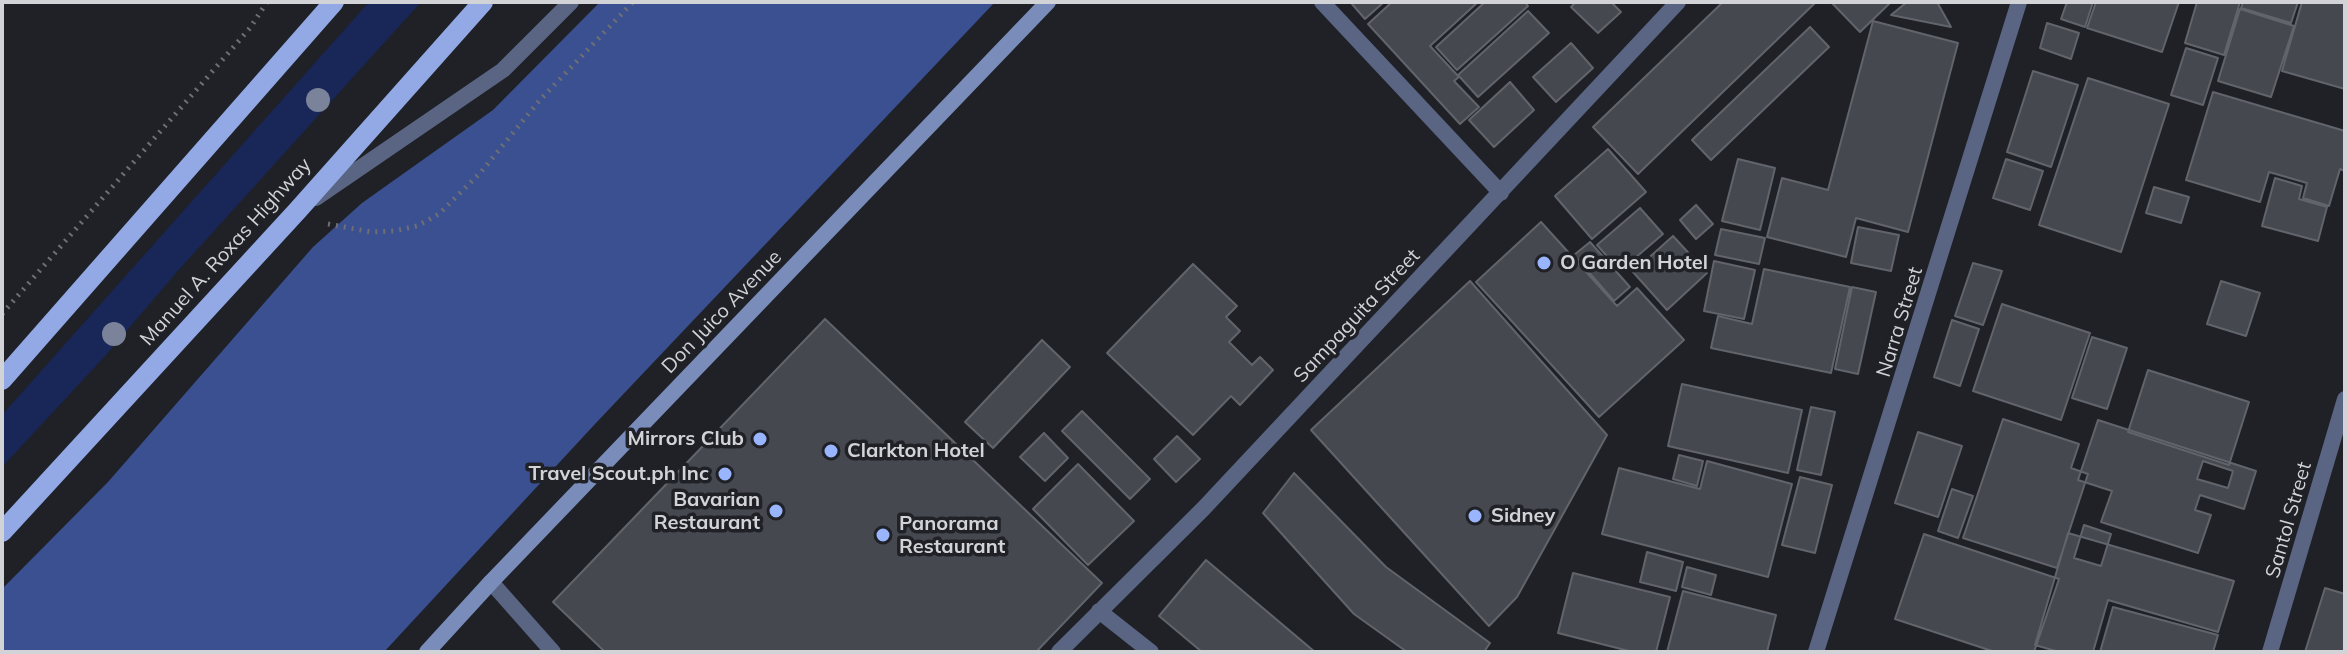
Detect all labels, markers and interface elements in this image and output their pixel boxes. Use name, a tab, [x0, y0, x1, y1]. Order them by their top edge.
street label: Manuel A. Roxas Highway	[135, 153, 317, 351]
street label: Sampaguita Street	[1289, 244, 1425, 388]
street label: Don Juico Avenue	[657, 245, 787, 379]
place label: O Garden Hotel	[1560, 251, 1708, 275]
marker: O Garden Hotel	[1535, 254, 1553, 272]
street label: Narra Street	[1872, 264, 1928, 380]
place label: Mirrors Club	[627, 427, 744, 451]
marker: Mirrors Club	[751, 430, 769, 448]
place label: Clarkton Hotel	[847, 439, 985, 463]
marker: Clarkton Hotel	[822, 442, 840, 460]
street label: Santol Street	[2261, 459, 2317, 581]
place label: Travel Scout.ph Inc	[529, 462, 709, 486]
marker: Travel Scout.ph Inc	[716, 465, 734, 483]
place label: Bavarian Restaurant	[654, 488, 760, 535]
marker: Bavarian Restaurant	[767, 502, 785, 520]
place label: Sidney	[1491, 504, 1555, 528]
marker: Sidney	[1466, 507, 1484, 525]
place label: Panorama Restaurant	[899, 512, 1005, 559]
marker: Panorama Restaurant	[874, 526, 892, 544]

